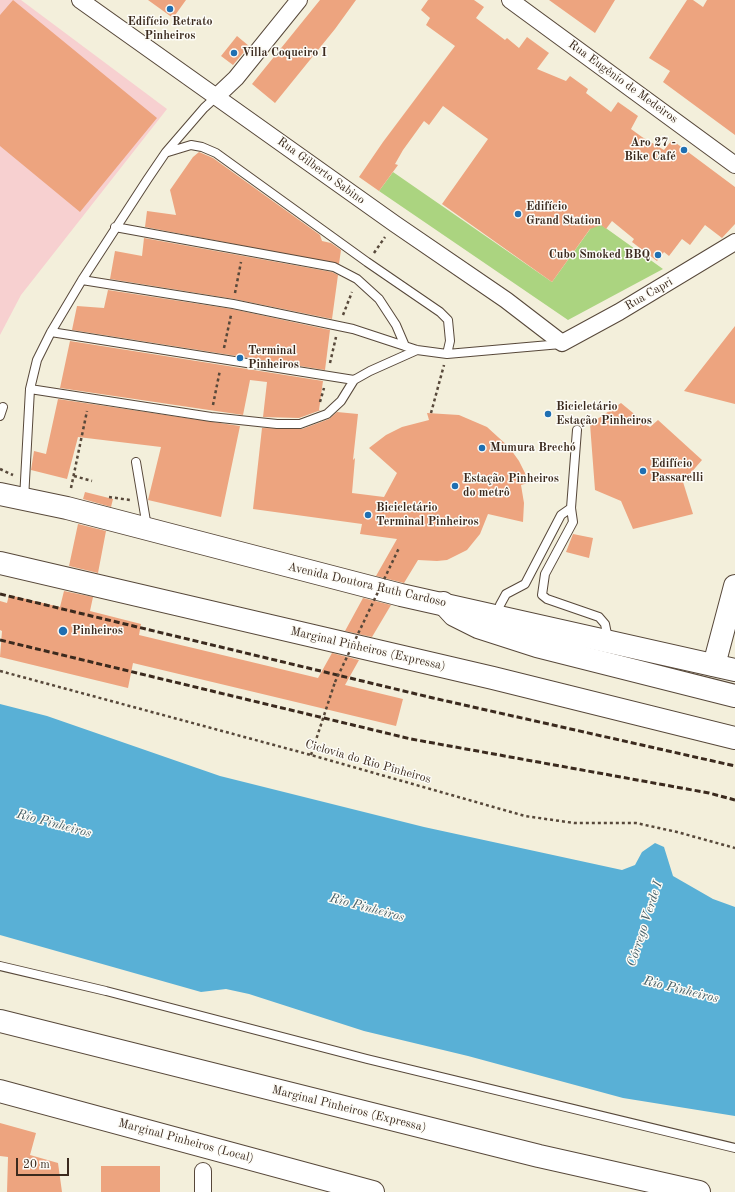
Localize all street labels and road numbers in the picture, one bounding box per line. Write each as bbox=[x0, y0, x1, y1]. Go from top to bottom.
street label: Rua Eugênio de Medeiros bbox=[565, 37, 681, 127]
street label: Rua Gilberto Sabino bbox=[274, 134, 368, 208]
street label: Rua Capri bbox=[623, 275, 675, 313]
street label: Avenida Doutora Ruth Cardoso bbox=[286, 560, 448, 610]
street label: Marginal Pinheiros (Expressa) bbox=[289, 624, 447, 674]
street label: Ciclovia do Rio Pinheiros bbox=[304, 737, 432, 787]
street label: Marginal Pinheiros (Expressa) bbox=[270, 1083, 428, 1135]
street label: Marginal Pinheiros (Local) bbox=[117, 1116, 255, 1166]

